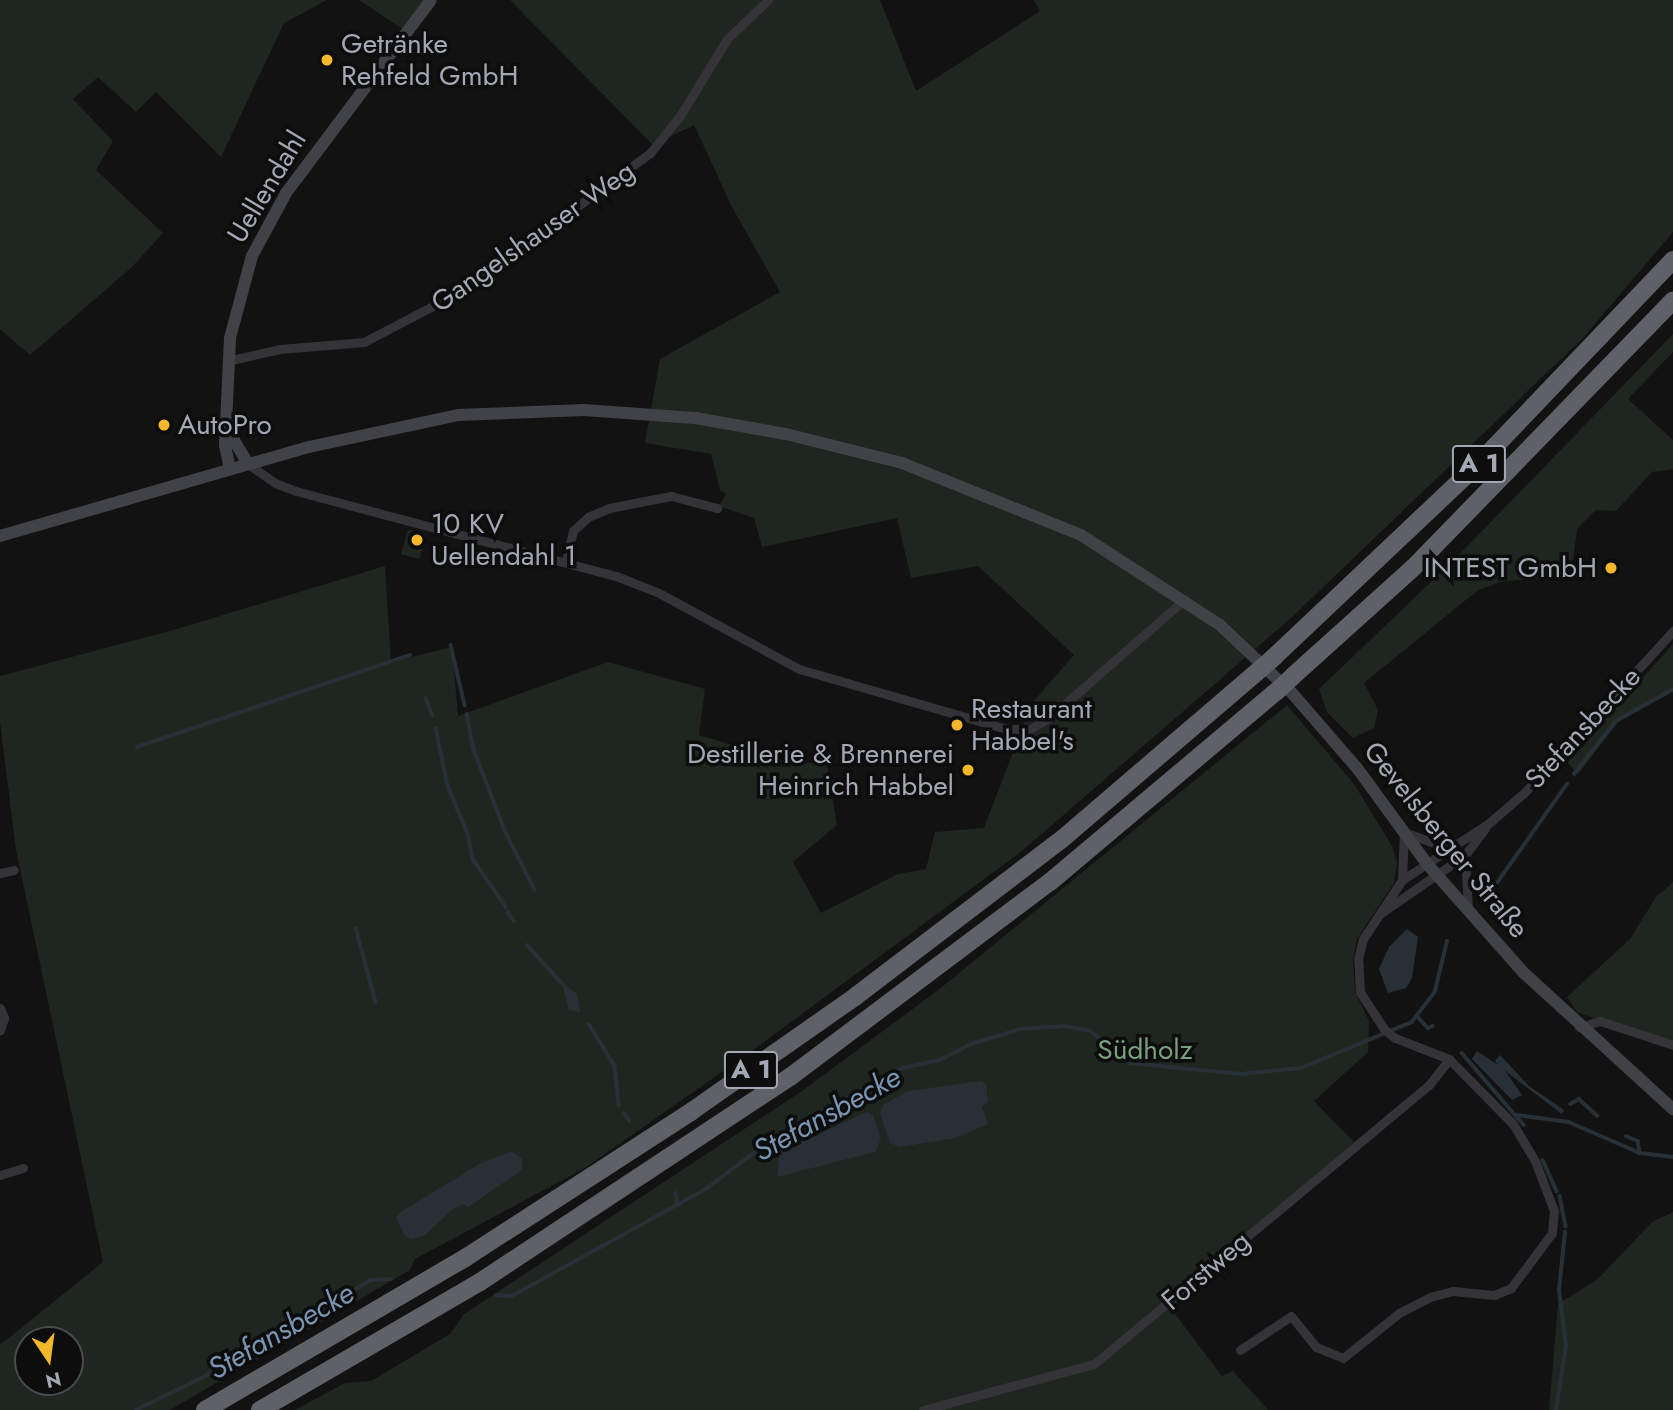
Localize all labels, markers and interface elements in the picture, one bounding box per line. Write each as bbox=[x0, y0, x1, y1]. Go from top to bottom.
place label: Getränke Rehfeld GmbH bbox=[341, 27, 519, 93]
marker: Getränke Rehfeld GmbH bbox=[319, 52, 335, 68]
street label: Uellendahl bbox=[221, 125, 313, 249]
street label: Gangelshauser Weg bbox=[425, 154, 641, 320]
place label: AutoPro bbox=[178, 408, 272, 442]
marker: AutoPro bbox=[156, 417, 172, 433]
road number: A 1 bbox=[1451, 442, 1507, 486]
place label: 10 KV Uellendahl 1 bbox=[431, 507, 577, 573]
marker: 10 KV Uellendahl 1 bbox=[409, 532, 425, 548]
place label: INTEST GmbH bbox=[1424, 551, 1597, 585]
marker: INTEST GmbH bbox=[1603, 560, 1619, 576]
street label: Stefansbecke bbox=[1518, 660, 1648, 796]
place label: Restaurant Habbel's bbox=[971, 692, 1092, 758]
marker: Restaurant Habbel's bbox=[949, 717, 965, 733]
street label: Gevelsberger Straße bbox=[1356, 735, 1536, 945]
place label: Destillerie & Brennerei Heinrich Habbel bbox=[687, 737, 954, 803]
marker: Destillerie & Brennerei Heinrich Habbel bbox=[960, 762, 976, 778]
park label: Südholz bbox=[1097, 1033, 1193, 1067]
road number: A 1 bbox=[723, 1048, 779, 1092]
water label: Stefansbecke bbox=[747, 1059, 907, 1169]
street label: Forstweg bbox=[1155, 1224, 1257, 1318]
water label: Stefansbecke bbox=[202, 1275, 360, 1387]
north arrow bbox=[14, 1326, 84, 1396]
text: N bbox=[43, 1365, 64, 1395]

